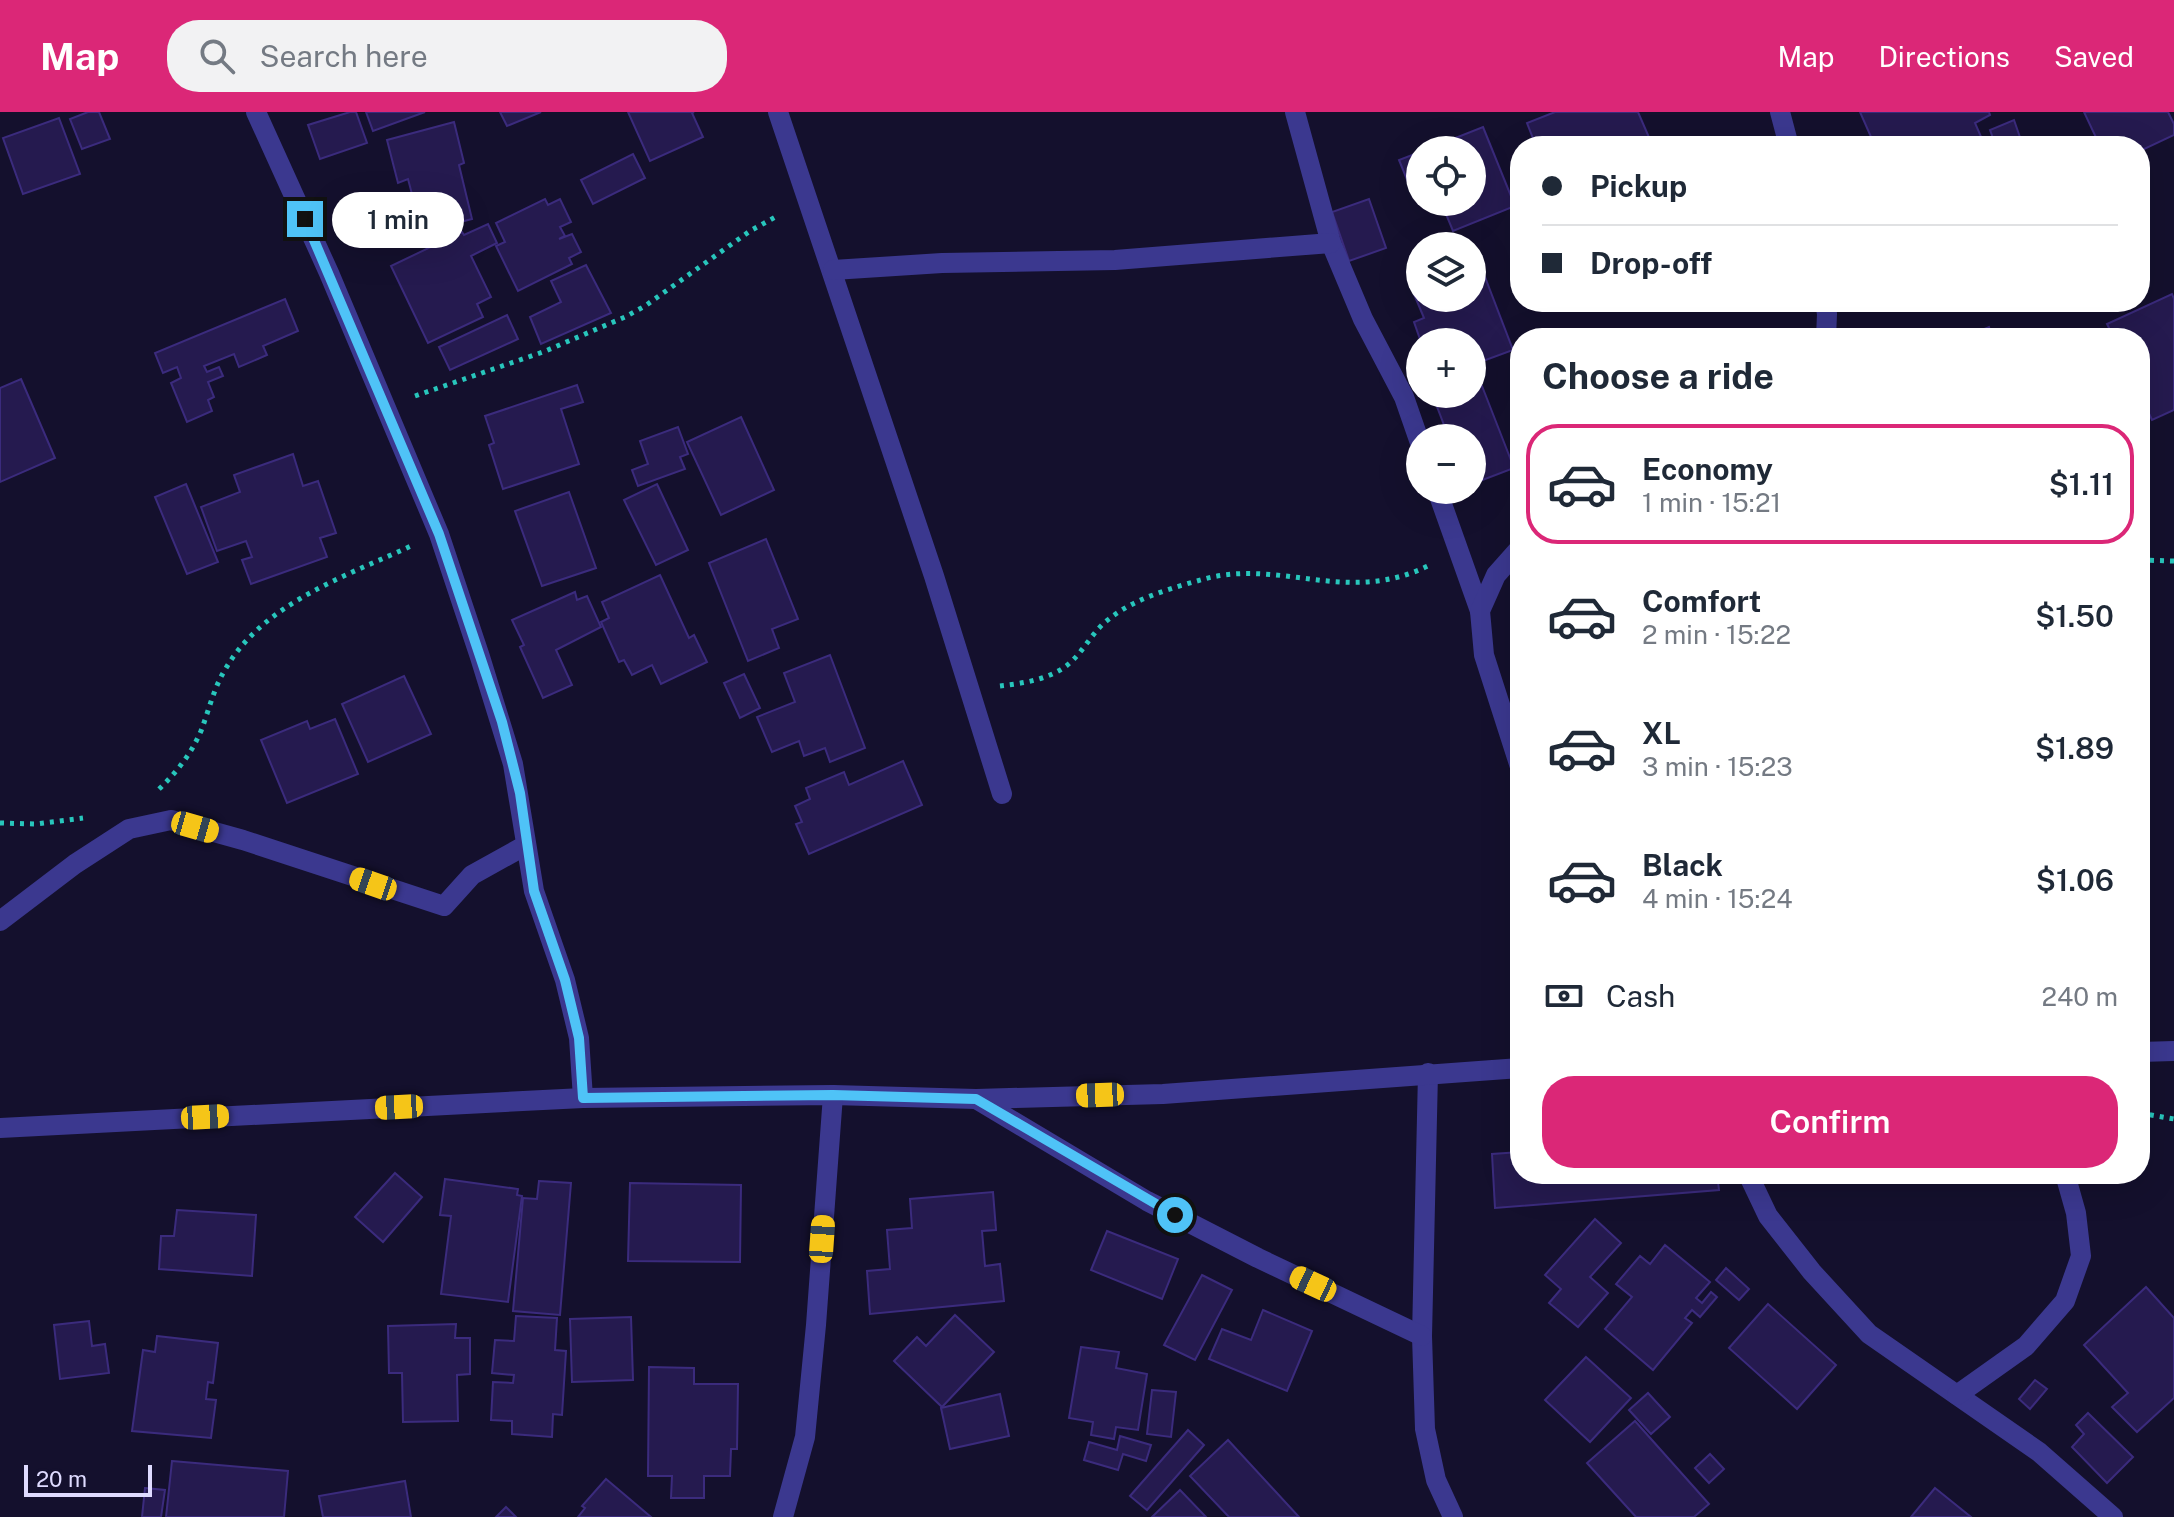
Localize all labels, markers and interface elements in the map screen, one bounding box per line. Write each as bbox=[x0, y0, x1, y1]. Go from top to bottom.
search box bbox=[167, 20, 727, 92]
text: Map bbox=[40, 34, 119, 79]
icon: search bbox=[195, 34, 239, 78]
text: Search here bbox=[259, 38, 428, 74]
text: Map bbox=[1778, 40, 1834, 73]
text: Directions bbox=[1878, 40, 2010, 73]
text: Saved bbox=[2054, 40, 2134, 73]
map controls bbox=[1406, 136, 1486, 504]
button: locate bbox=[1406, 136, 1486, 216]
text: Pickup bbox=[1590, 168, 1687, 204]
callout: 1 min bbox=[333, 191, 465, 247]
route end bbox=[287, 201, 323, 237]
text: 1 min bbox=[367, 204, 429, 235]
button: layers bbox=[1406, 232, 1486, 312]
text: Drop-off bbox=[1590, 245, 1712, 281]
button: + bbox=[1406, 328, 1486, 408]
text: Choose a ride bbox=[1542, 355, 1774, 397]
button: − bbox=[1406, 424, 1486, 504]
icon: car bbox=[1546, 448, 1618, 520]
text: Economy bbox=[1642, 451, 1773, 487]
text: $1.11 bbox=[2049, 466, 2114, 502]
text: 1 min · 15:21 bbox=[1642, 487, 1781, 518]
icon: car bbox=[1546, 580, 1618, 652]
text: Comfort bbox=[1642, 583, 1761, 619]
text: $1.50 bbox=[2035, 598, 2114, 634]
text: 2 min · 15:22 bbox=[1642, 619, 1791, 650]
icon: car bbox=[1546, 712, 1618, 784]
text: XL bbox=[1642, 715, 1681, 751]
text: $1.89 bbox=[2035, 730, 2114, 766]
text: 3 min · 15:23 bbox=[1642, 751, 1793, 782]
car bbox=[169, 809, 221, 845]
icon: car bbox=[1546, 844, 1618, 916]
text: Black bbox=[1642, 847, 1723, 883]
text: $1.06 bbox=[2036, 862, 2114, 898]
car bbox=[346, 865, 400, 903]
text: 4 min · 15:24 bbox=[1642, 883, 1793, 914]
icon: cash bbox=[1542, 974, 1586, 1018]
text: Cash bbox=[1606, 978, 1675, 1014]
text: 240 m bbox=[2041, 981, 2118, 1012]
button: Confirm bbox=[1542, 1076, 2118, 1168]
car bbox=[1076, 1082, 1124, 1108]
car bbox=[374, 1094, 424, 1120]
car bbox=[180, 1104, 230, 1130]
route start bbox=[1157, 1197, 1193, 1233]
car bbox=[808, 1214, 836, 1264]
car bbox=[1286, 1263, 1340, 1305]
scale bar bbox=[24, 1461, 152, 1497]
text: 20 m bbox=[36, 1466, 87, 1492]

